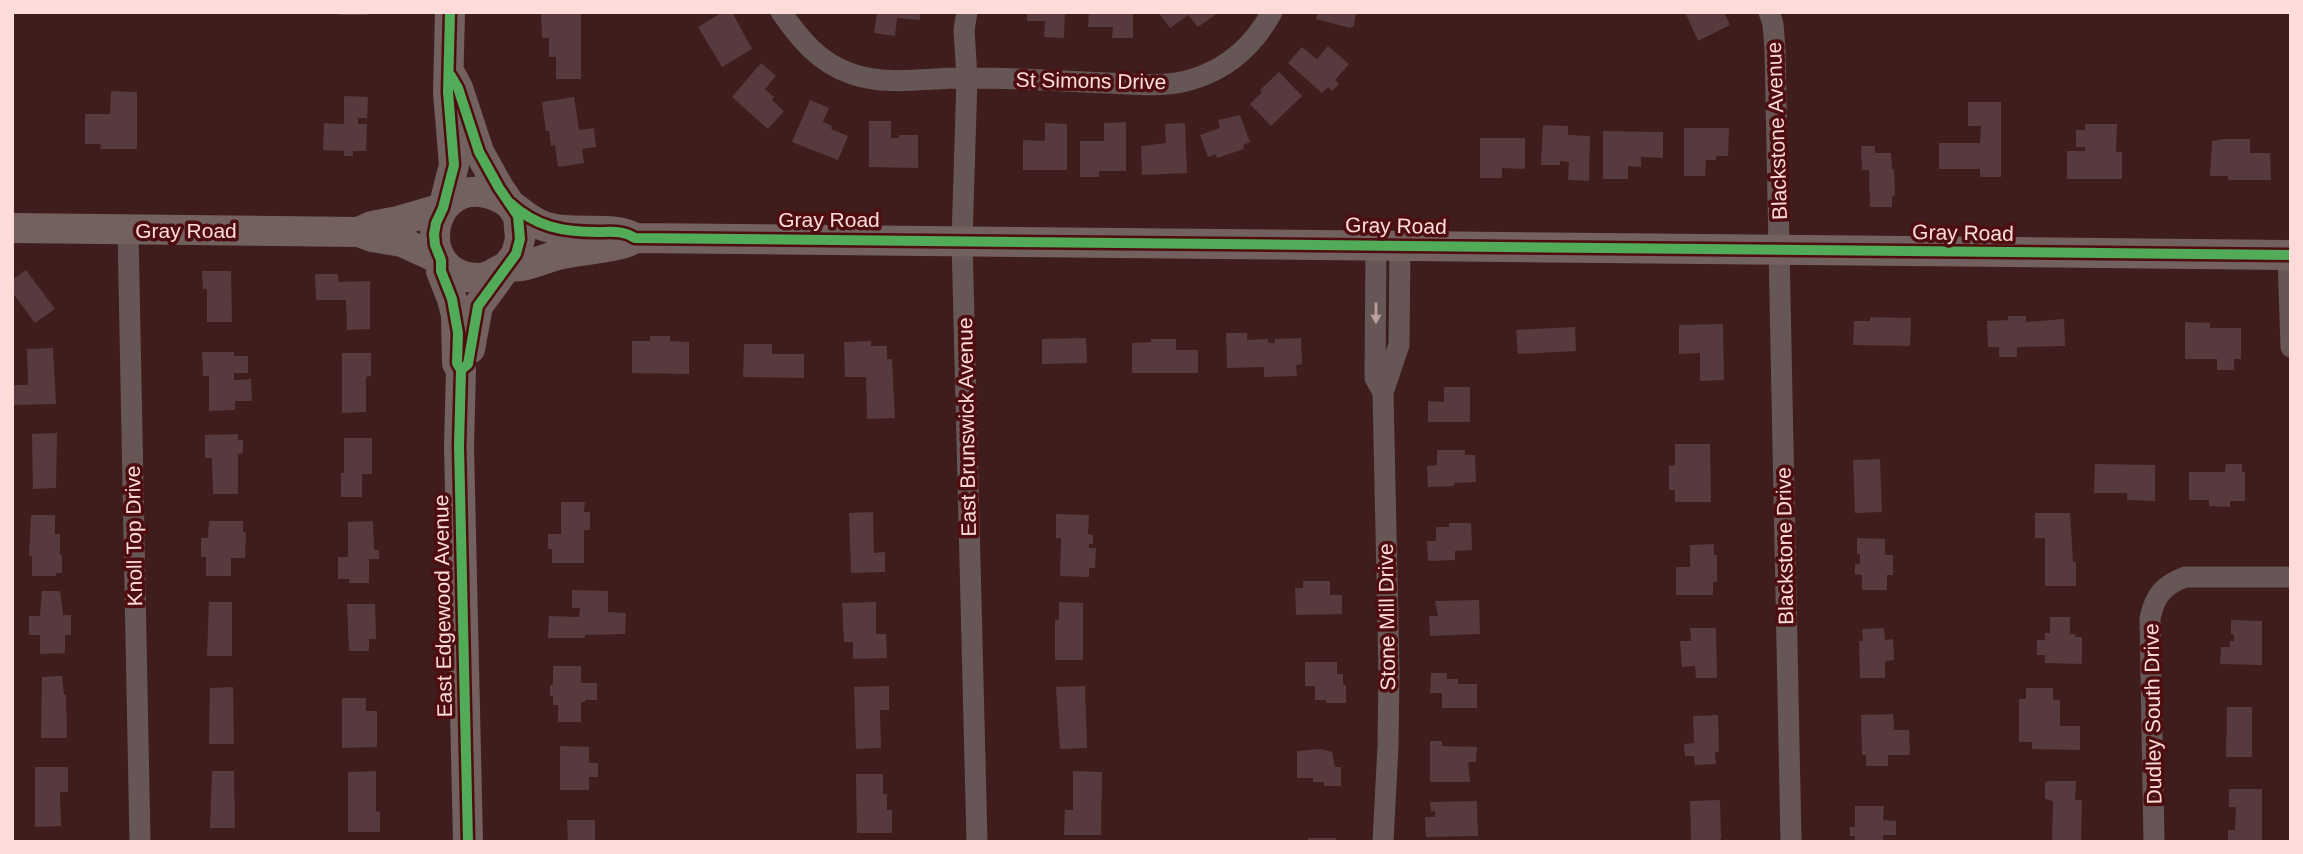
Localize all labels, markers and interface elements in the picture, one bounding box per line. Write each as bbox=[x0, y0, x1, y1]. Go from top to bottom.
street label: Blackstone Avenue bbox=[1762, 42, 1791, 220]
street label: St Simons Drive bbox=[1016, 68, 1166, 93]
street label: Gray Road bbox=[778, 208, 880, 231]
street label: Gray Road bbox=[1345, 213, 1447, 238]
street label: Gray Road bbox=[135, 219, 237, 242]
street label: Gray Road bbox=[1912, 220, 2014, 245]
one-way arrow bbox=[1370, 303, 1382, 325]
street label: East Brunswick Avenue bbox=[953, 317, 980, 537]
street label: Knoll Top Drive bbox=[121, 465, 146, 607]
street label: Blackstone Drive bbox=[1772, 467, 1797, 625]
street label: East Edgewood Avenue bbox=[429, 495, 456, 718]
street label: Stone Mill Drive bbox=[1374, 543, 1399, 691]
street label: Dudley South Drive bbox=[2139, 623, 2166, 805]

